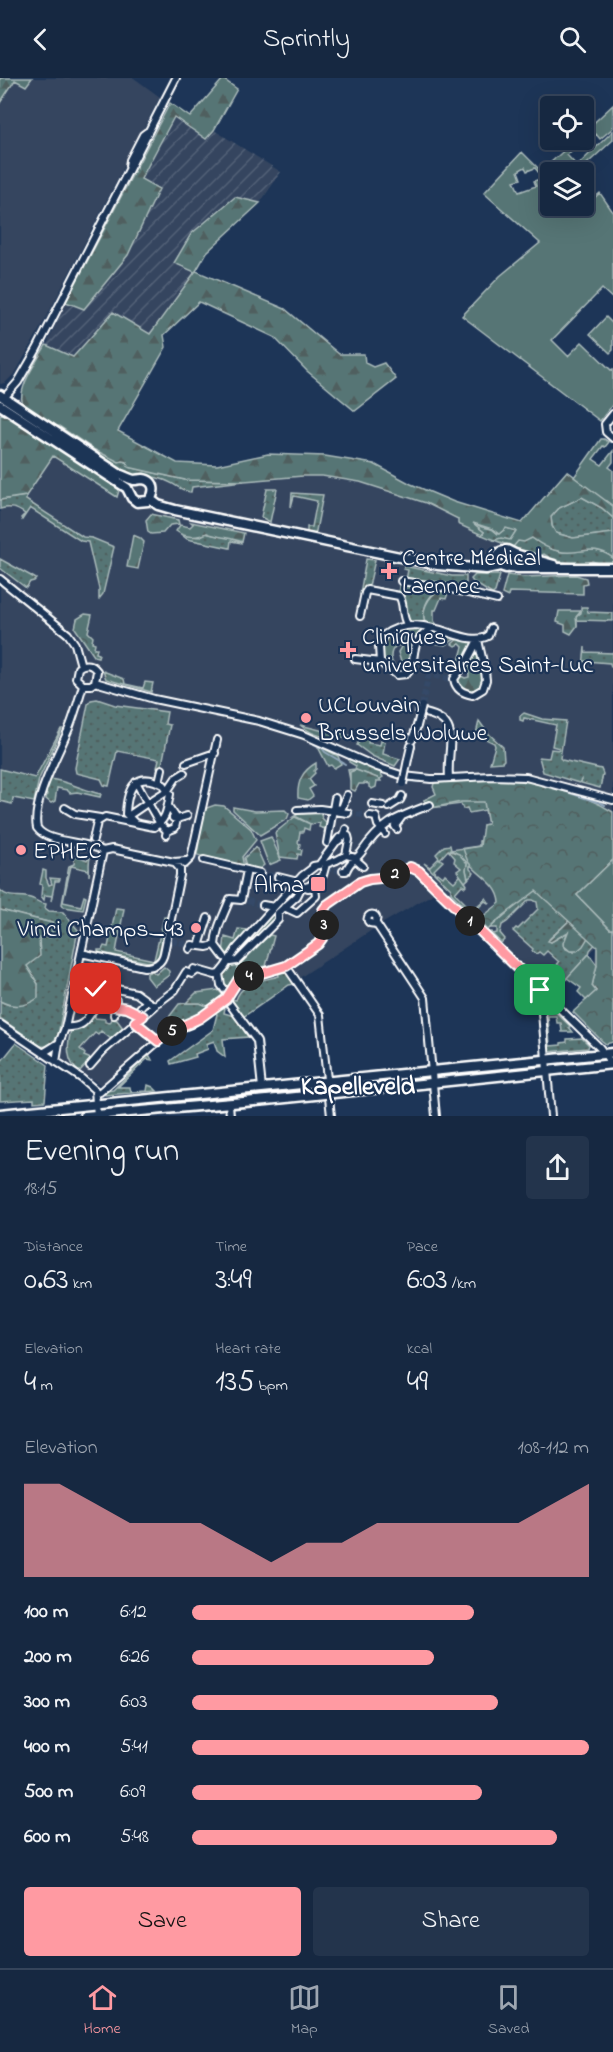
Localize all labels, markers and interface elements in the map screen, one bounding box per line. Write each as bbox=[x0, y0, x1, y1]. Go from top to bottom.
text: Sprintly bbox=[263, 20, 350, 59]
icon: back bbox=[24, 23, 57, 56]
icon: search bbox=[556, 23, 589, 56]
map controls bbox=[540, 96, 594, 216]
button: locate bbox=[540, 96, 594, 150]
button: layers bbox=[540, 162, 594, 216]
place label: Centre Médical Laennec bbox=[402, 542, 541, 605]
marker: Centre Médical Laennec bbox=[380, 562, 398, 580]
place label: Cliniques universitaires Saint-Luc bbox=[362, 621, 593, 684]
marker: Cliniques universitaires Saint-Luc bbox=[339, 641, 357, 659]
place label: UCLouvain Brussels Woluwe bbox=[317, 689, 487, 752]
marker: UCLouvain Brussels Woluwe bbox=[299, 711, 313, 725]
place label: EPHEC bbox=[33, 835, 102, 870]
marker: EPHEC bbox=[14, 843, 28, 857]
pin: 2 bbox=[380, 859, 410, 889]
text: 2 bbox=[391, 862, 399, 886]
place label: Alma bbox=[254, 869, 304, 904]
marker: Alma bbox=[309, 875, 327, 893]
pin: 1 bbox=[455, 906, 485, 936]
text: 1 bbox=[467, 909, 473, 933]
pin: 3 bbox=[309, 910, 339, 940]
place label: Vinci Champs_43 bbox=[16, 913, 184, 948]
text: 3 bbox=[321, 913, 327, 937]
marker: Vinci Champs_43 bbox=[189, 921, 203, 935]
pin: 4 bbox=[234, 961, 264, 991]
pin bbox=[70, 963, 121, 1014]
text: 4 bbox=[246, 964, 252, 988]
pin bbox=[514, 964, 565, 1015]
icon: check bbox=[79, 972, 112, 1005]
icon: arrive bbox=[523, 973, 556, 1006]
pin: 5 bbox=[157, 1016, 187, 1046]
text: 5 bbox=[167, 1019, 177, 1043]
district label: Kapelleveld bbox=[301, 1069, 416, 1107]
text: Evening run bbox=[24, 1128, 179, 1176]
button: share bbox=[526, 1136, 589, 1199]
text: 18:15 bbox=[24, 1175, 57, 1204]
text: Distance bbox=[24, 1235, 83, 1259]
text: Time bbox=[215, 1235, 247, 1259]
text: Pace bbox=[407, 1235, 438, 1259]
text: 0.63 bbox=[24, 1259, 69, 1303]
text: 3:49 bbox=[215, 1259, 252, 1303]
text: 6:03 bbox=[407, 1259, 448, 1303]
text: km bbox=[69, 1272, 92, 1296]
text: /km bbox=[448, 1272, 476, 1296]
text: Elevation bbox=[24, 1337, 83, 1361]
text: Heart rate bbox=[215, 1337, 281, 1361]
text: kcal bbox=[407, 1337, 432, 1361]
text: 4 bbox=[24, 1361, 36, 1405]
text: 135 bbox=[215, 1361, 254, 1405]
text: 49 bbox=[407, 1361, 428, 1405]
text: m bbox=[36, 1374, 53, 1398]
text: bpm bbox=[254, 1374, 288, 1398]
text: Elevation bbox=[24, 1434, 98, 1463]
text: 108–112 m bbox=[518, 1434, 589, 1463]
text: 100 m bbox=[24, 1598, 68, 1627]
text: 6:12 bbox=[120, 1598, 147, 1627]
text: 200 m bbox=[24, 1643, 72, 1672]
text: 6:26 bbox=[120, 1643, 149, 1672]
text: 300 m bbox=[24, 1688, 70, 1717]
text: 6:03 bbox=[120, 1688, 147, 1717]
text: 400 m bbox=[24, 1733, 70, 1762]
text: 5:41 bbox=[120, 1733, 148, 1762]
text: 500 m bbox=[24, 1778, 73, 1807]
text: 6:09 bbox=[120, 1778, 145, 1807]
text: 600 m bbox=[24, 1823, 71, 1852]
text: 5:48 bbox=[120, 1823, 149, 1852]
button: Save bbox=[24, 1887, 301, 1956]
button: Share bbox=[313, 1887, 589, 1956]
tab: Home bbox=[84, 1981, 121, 2041]
tab: Map bbox=[288, 1981, 321, 2041]
tab: Saved bbox=[488, 1981, 529, 2041]

